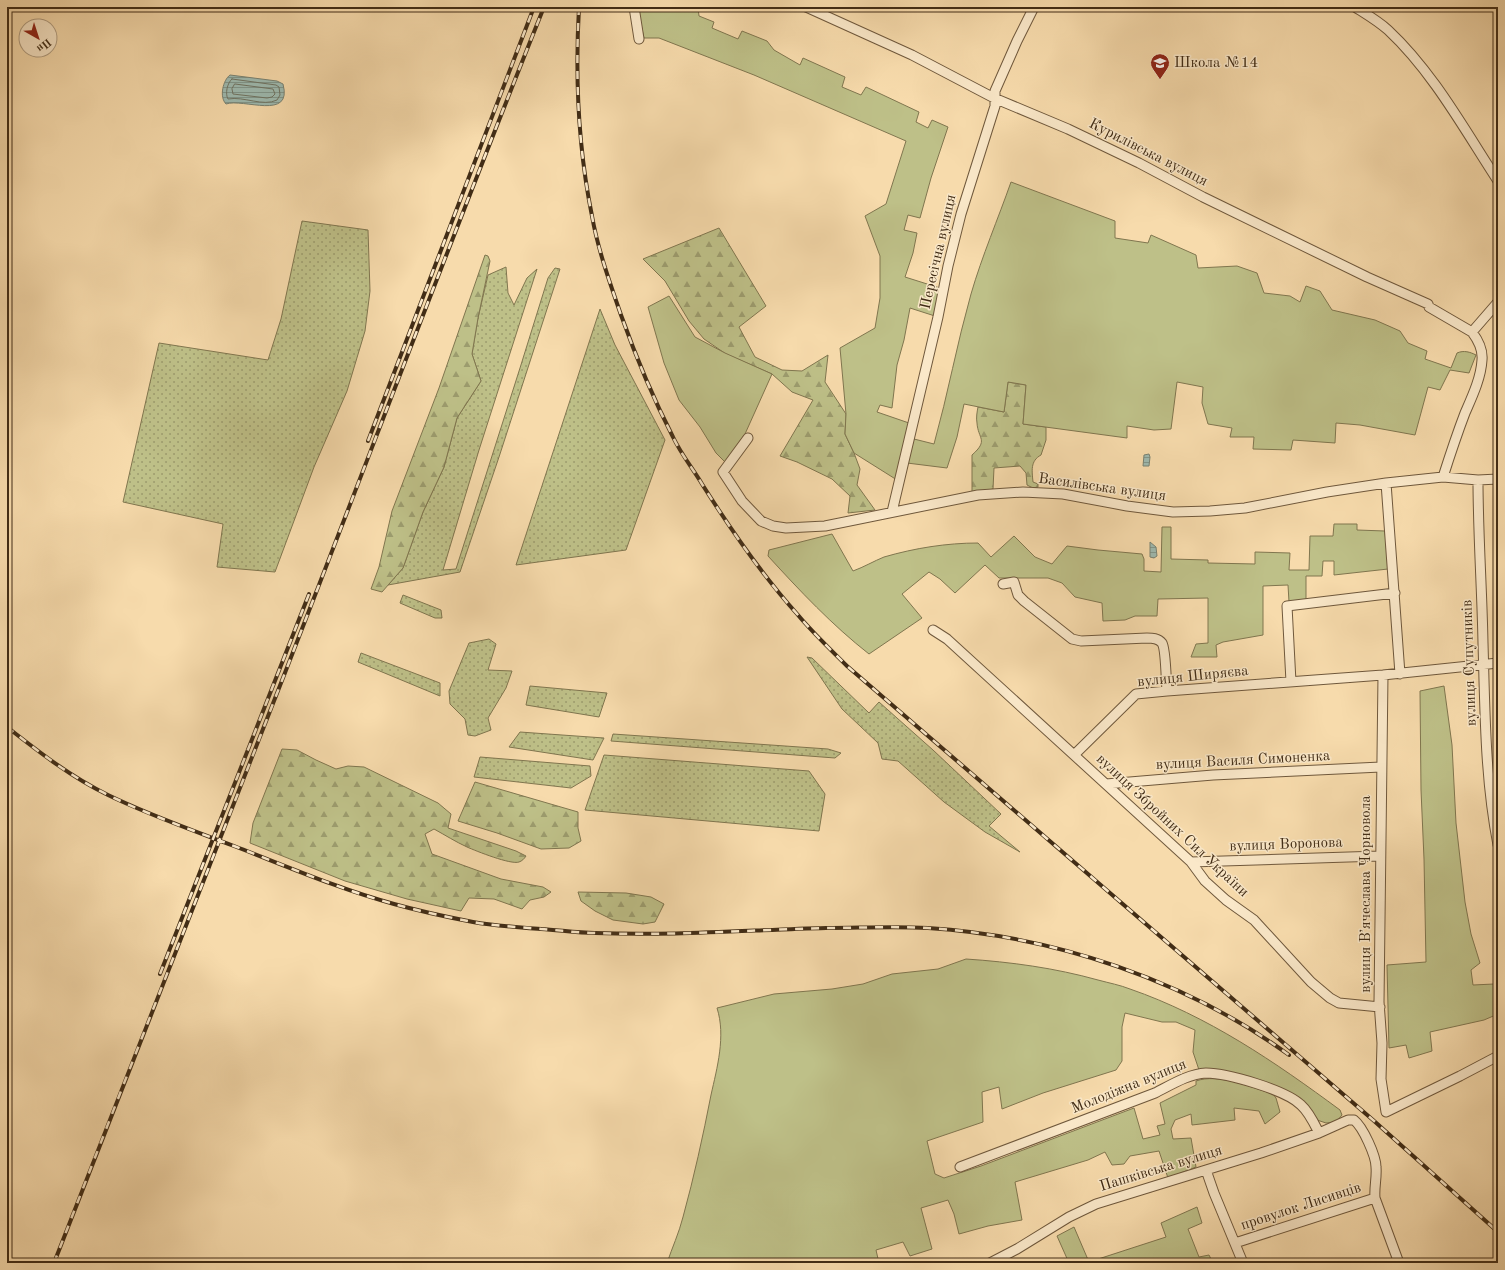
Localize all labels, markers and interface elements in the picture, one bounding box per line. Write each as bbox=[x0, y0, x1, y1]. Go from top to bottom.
north arrow bbox=[18, 18, 58, 58]
text: Пн bbox=[34, 36, 53, 54]
school or university icon: Школа №14 bbox=[1149, 52, 1171, 80]
place label: Школа №14 bbox=[1174, 56, 1258, 71]
street label: Курилівська вулиця bbox=[1086, 116, 1210, 190]
street label: Пересічна вулиця bbox=[919, 193, 960, 311]
street label: Василівська вулиця bbox=[1037, 472, 1167, 504]
street label: вулиця Супутників bbox=[1460, 600, 1480, 726]
street label: вулиця Ширяєва bbox=[1137, 664, 1250, 690]
street label: вулиця Василя Симоненка bbox=[1155, 749, 1331, 773]
street label: вулиця Збройних Сил України bbox=[1093, 752, 1251, 900]
street label: вулиця Вʼячеслава Чорновола bbox=[1359, 795, 1374, 993]
street label: вулиця Воронова bbox=[1229, 836, 1344, 854]
street label: Молодіжна вулиця bbox=[1069, 1057, 1189, 1117]
street label: Пашківська вулиця bbox=[1098, 1143, 1224, 1195]
street label: провулок Лисивців bbox=[1239, 1180, 1363, 1234]

